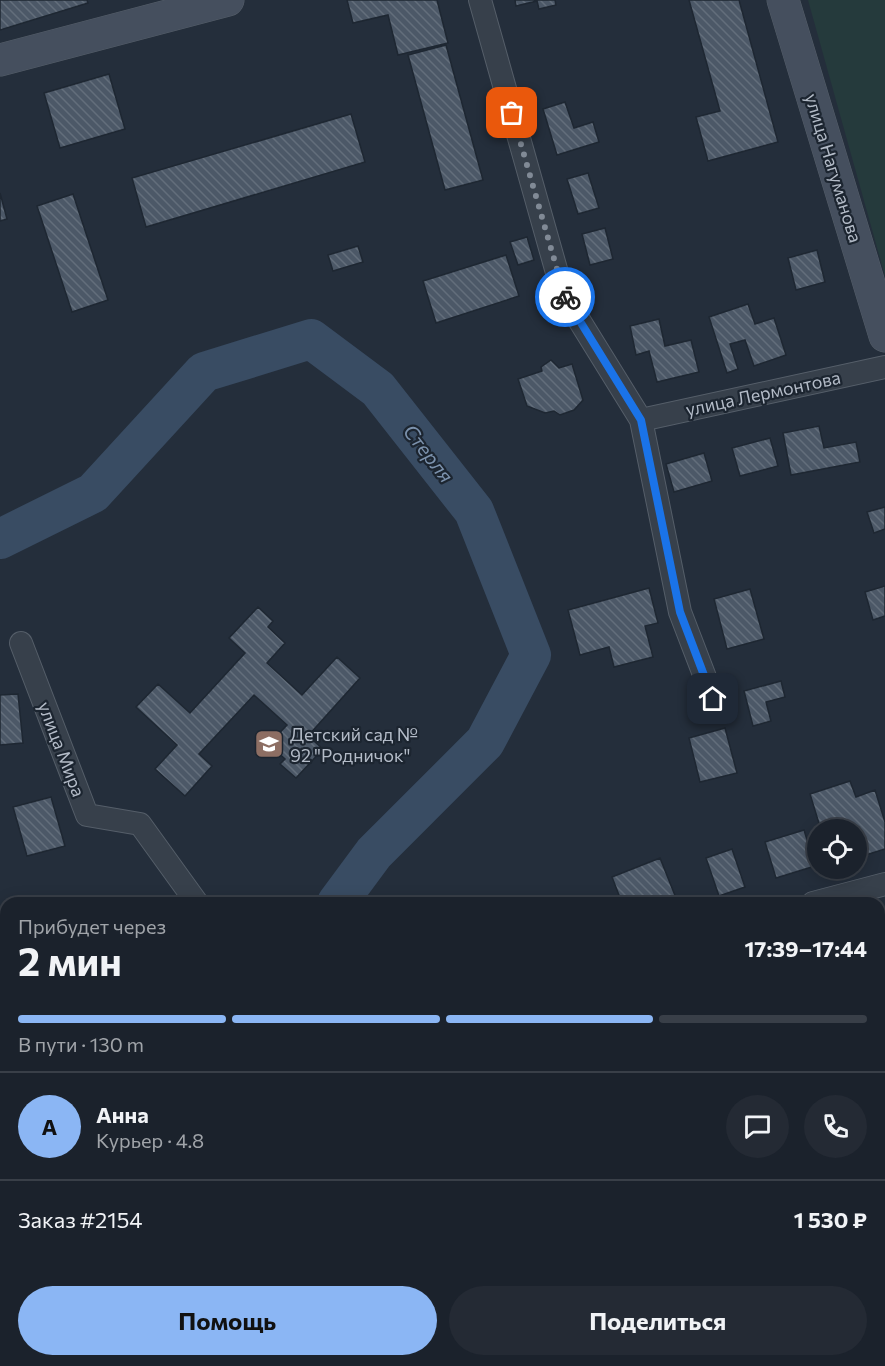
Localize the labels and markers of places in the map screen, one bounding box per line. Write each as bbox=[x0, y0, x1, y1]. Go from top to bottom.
pin bbox=[486, 87, 537, 138]
pin bbox=[687, 673, 738, 724]
place label: Детский сад № 92 "Родничок" bbox=[290, 723, 418, 766]
school or university icon: Детский сад № 92 "Родничок" bbox=[253, 728, 285, 760]

